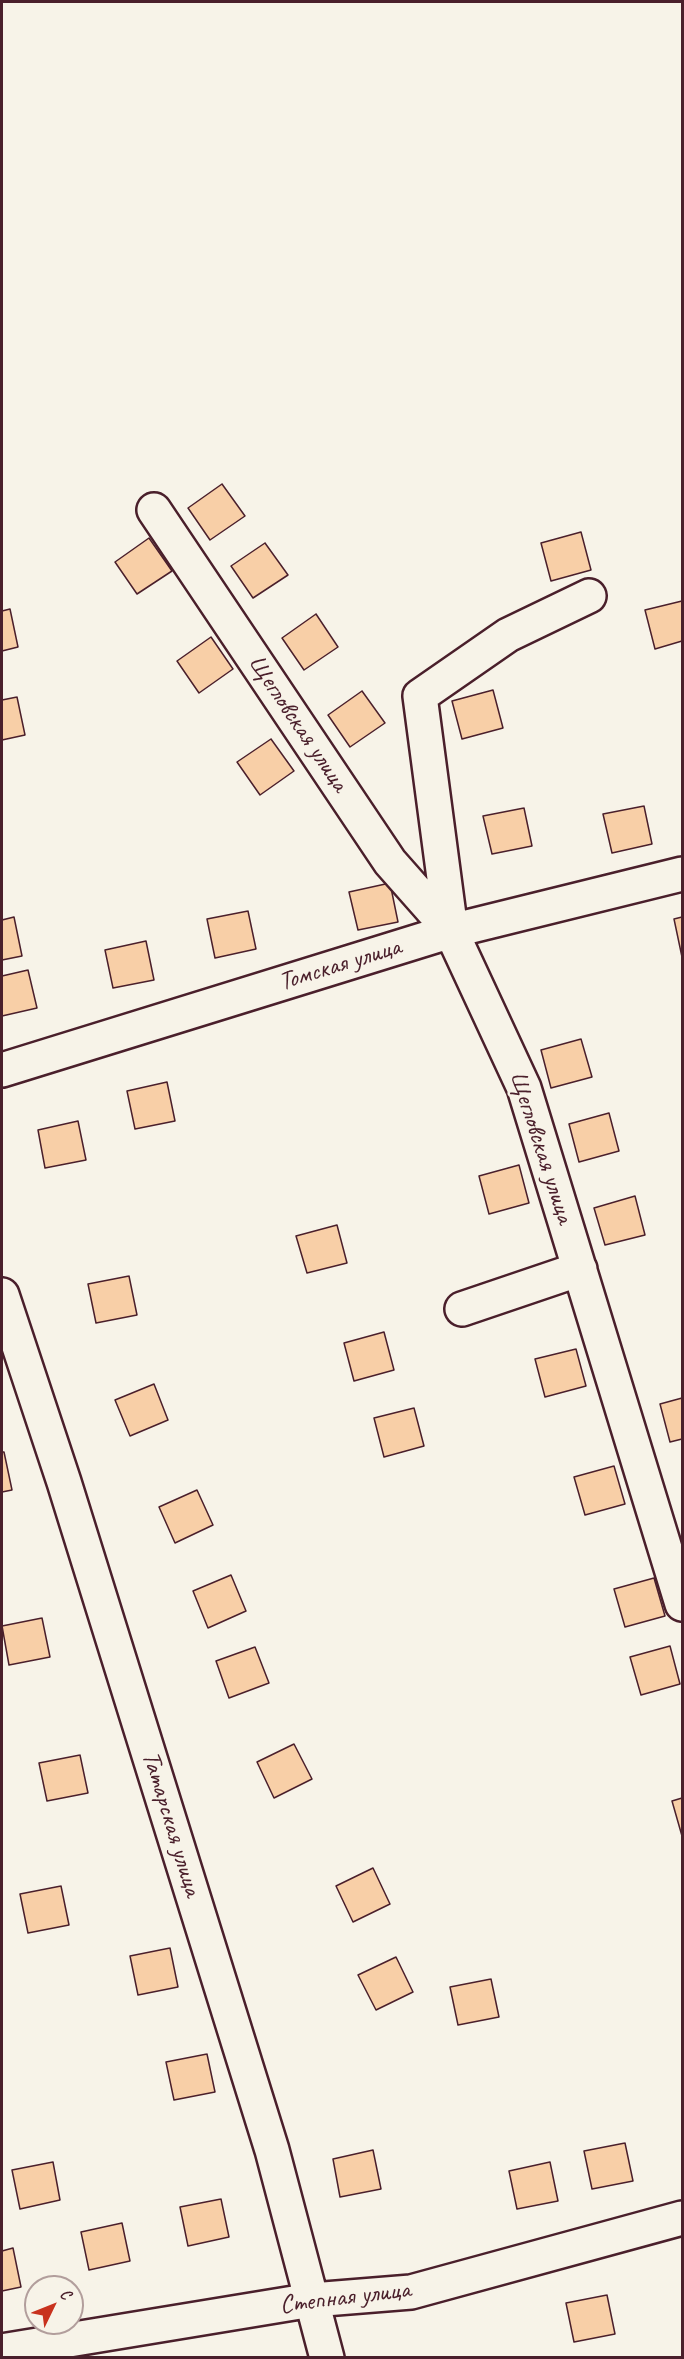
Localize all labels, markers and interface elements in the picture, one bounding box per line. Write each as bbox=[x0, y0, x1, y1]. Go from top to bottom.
street label: Щегловская улица bbox=[241, 650, 355, 798]
street label: Томская улица bbox=[275, 932, 405, 998]
street label: Щегловская улица bbox=[502, 1068, 580, 1228]
street label: Татарская улица bbox=[134, 1748, 208, 1900]
north arrow bbox=[24, 2275, 84, 2335]
street label: Степная улица bbox=[278, 2275, 412, 2321]
text: С bbox=[56, 2284, 76, 2304]

